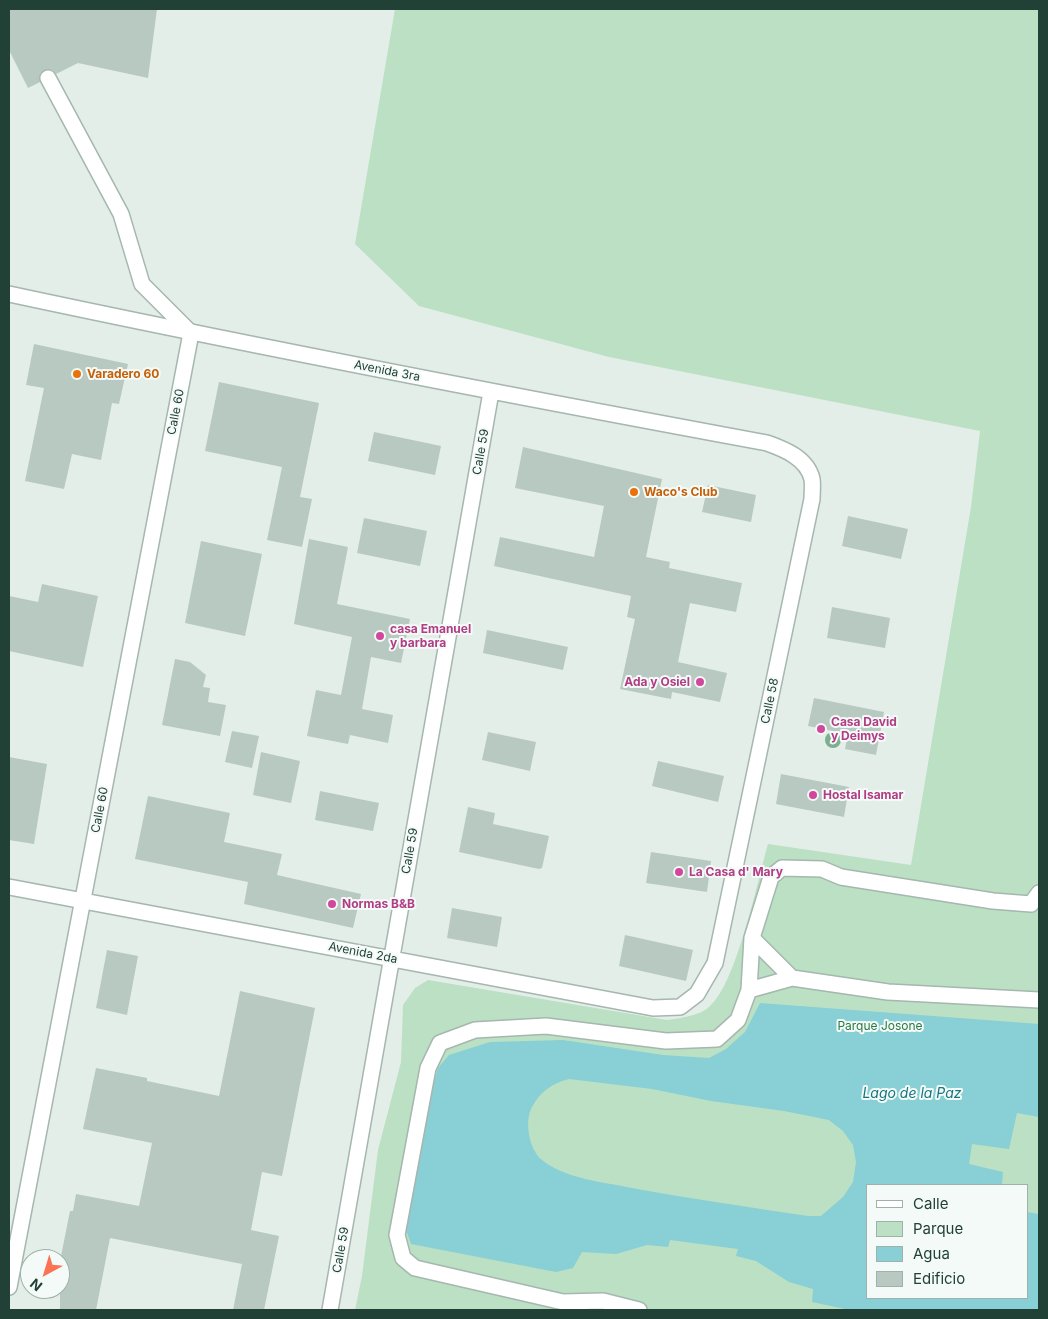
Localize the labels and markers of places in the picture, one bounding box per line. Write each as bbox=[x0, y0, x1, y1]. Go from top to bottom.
place label: Varadero 60 bbox=[87, 367, 159, 381]
marker: Varadero 60 bbox=[71, 368, 83, 380]
place label: Waco's Club bbox=[644, 485, 718, 499]
marker: Waco's Club bbox=[628, 486, 640, 498]
place label: casa Emanuel y barbara bbox=[390, 622, 471, 650]
marker: casa Emanuel y barbara bbox=[374, 630, 386, 642]
place label: Ada y Osiel bbox=[624, 675, 690, 689]
marker: Ada y Osiel bbox=[694, 676, 706, 688]
place label: Casa David y Deimys bbox=[831, 715, 897, 743]
marker: Casa David y Deimys bbox=[815, 723, 827, 735]
place label: Hostal Isamar bbox=[823, 788, 903, 802]
marker: Hostal Isamar bbox=[807, 789, 819, 801]
place label: La Casa d' Mary bbox=[689, 865, 783, 879]
marker: La Casa d' Mary bbox=[673, 866, 685, 878]
place label: Normas B&B bbox=[342, 897, 415, 911]
marker: Normas B&B bbox=[326, 898, 338, 910]

